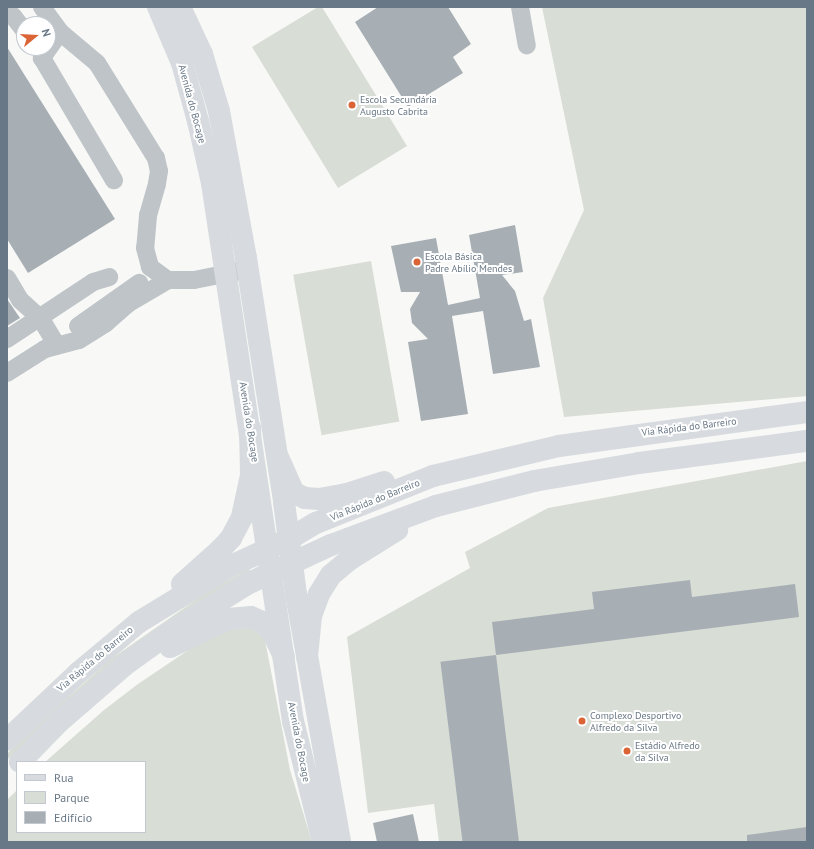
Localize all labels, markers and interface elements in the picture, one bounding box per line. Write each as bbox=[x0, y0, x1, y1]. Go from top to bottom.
north arrow bbox=[16, 16, 56, 56]
text: N bbox=[39, 27, 54, 38]
street label: Avenida do Bocage bbox=[176, 63, 208, 145]
place label: Escola Secundária Augusto Cabrita bbox=[360, 93, 437, 116]
marker: Escola Secundária Augusto Cabrita bbox=[347, 100, 357, 110]
place label: Escola Básica Padre Abílio Mendes bbox=[425, 250, 512, 274]
marker: Escola Básica Padre Abílio Mendes bbox=[412, 257, 422, 267]
street label: Avenida do Bocage bbox=[237, 381, 261, 463]
street label: Via Rápida do Barreiro bbox=[641, 415, 737, 439]
street label: Via Rápida do Barreiro bbox=[329, 477, 421, 523]
street label: Via Rápida do Barreiro bbox=[55, 624, 135, 694]
street label: Avenida do Bocage bbox=[285, 701, 313, 783]
place label: Complexo Desportivo Alfredo da Silva bbox=[590, 709, 681, 732]
marker: Complexo Desportivo Alfredo da Silva bbox=[577, 716, 587, 726]
place label: Estádio Alfredo da Silva bbox=[635, 739, 700, 762]
marker: Estádio Alfredo da Silva bbox=[622, 746, 632, 756]
legend bbox=[16, 761, 146, 833]
text: Rua bbox=[54, 770, 73, 785]
text: Parque bbox=[54, 790, 89, 805]
text: Edifício bbox=[54, 810, 92, 825]

